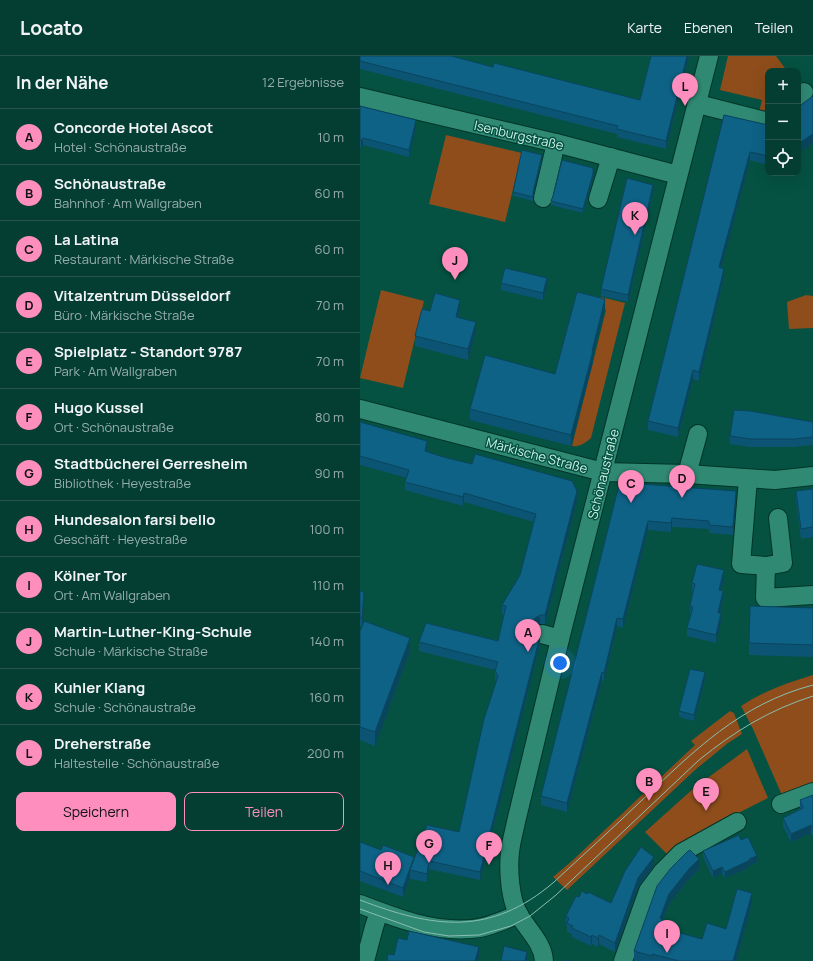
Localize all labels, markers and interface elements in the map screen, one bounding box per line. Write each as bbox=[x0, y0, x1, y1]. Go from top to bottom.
text: Locato bbox=[20, 15, 83, 41]
text: Karte bbox=[627, 18, 662, 37]
text: Ebenen bbox=[684, 18, 733, 37]
text: Teilen bbox=[755, 18, 793, 37]
map controls bbox=[765, 68, 801, 176]
button: + bbox=[765, 68, 801, 104]
text: In der Nähe bbox=[16, 71, 109, 94]
text: 12 Ergebnisse bbox=[262, 73, 344, 91]
pin: L bbox=[672, 73, 698, 106]
button: − bbox=[765, 104, 801, 140]
street label: Isenburgstraße bbox=[472, 116, 566, 154]
text: Concorde Hotel Ascot bbox=[54, 117, 213, 138]
text: A bbox=[25, 128, 33, 146]
text: 10 m bbox=[317, 128, 344, 146]
text: Hotel · Schönaustraße bbox=[54, 138, 187, 156]
button: locate bbox=[765, 140, 801, 176]
text: Schönaustraße bbox=[54, 173, 166, 194]
text: B bbox=[25, 184, 33, 202]
text: 60 m bbox=[314, 184, 344, 202]
text: Bahnhof · Am Wallgraben bbox=[54, 194, 202, 212]
pin: K bbox=[622, 202, 648, 235]
text: La Latina bbox=[54, 229, 119, 250]
text: C bbox=[24, 240, 34, 258]
text: 60 m bbox=[314, 240, 344, 258]
pin: J bbox=[442, 247, 468, 280]
text: Restaurant · Märkische Straße bbox=[54, 250, 234, 268]
text: Vitalzentrum Düsseldorf bbox=[54, 285, 230, 306]
text: D bbox=[24, 296, 34, 314]
text: 70 m bbox=[316, 296, 344, 314]
text: Büro · Märkische Straße bbox=[54, 306, 195, 324]
text: Spielplatz - Standort 9787 bbox=[54, 341, 242, 362]
text: E bbox=[25, 352, 33, 370]
text: 70 m bbox=[316, 352, 344, 370]
text: Park · Am Wallgraben bbox=[54, 362, 177, 380]
text: Hugo Kussel bbox=[54, 397, 144, 418]
text: F bbox=[26, 408, 32, 426]
text: 80 m bbox=[315, 408, 344, 426]
text: Ort · Schönaustraße bbox=[54, 418, 174, 436]
street label: Schönaustraße bbox=[583, 427, 623, 521]
street label: Märkische Straße bbox=[484, 433, 590, 477]
text: Stadtbücherei Gerresheim bbox=[54, 453, 248, 474]
text: G bbox=[24, 464, 34, 482]
text: 90 m bbox=[314, 464, 344, 482]
pin: D bbox=[669, 465, 695, 498]
pin: C bbox=[618, 470, 644, 503]
text: Bibliothek · Heyestraße bbox=[54, 474, 191, 492]
text: Hundesalon farsi bello bbox=[54, 509, 215, 530]
text: H bbox=[24, 520, 34, 538]
text: 100 m bbox=[309, 520, 344, 538]
text: Geschäft · Heyestraße bbox=[54, 530, 187, 548]
text: Kölner Tor bbox=[54, 565, 127, 586]
text: I bbox=[27, 576, 31, 594]
text: 110 m bbox=[312, 576, 344, 594]
text: Ort · Am Wallgraben bbox=[54, 586, 170, 604]
pin: A bbox=[515, 619, 541, 652]
text: Martin-Luther-King-Schule bbox=[54, 621, 252, 642]
text: J bbox=[26, 632, 32, 650]
text: 140 m bbox=[310, 632, 344, 650]
text: Schule · Märkische Straße bbox=[54, 642, 208, 660]
your location bbox=[550, 653, 570, 673]
text: Kuhler Klang bbox=[54, 677, 145, 698]
text: K bbox=[25, 688, 33, 706]
text: 160 m bbox=[309, 688, 344, 706]
text: Schule · Schönaustraße bbox=[54, 698, 196, 716]
text: Dreherstraße bbox=[54, 733, 151, 754]
text: L bbox=[26, 744, 32, 762]
text: 200 m bbox=[307, 744, 344, 762]
text: Haltestelle · Schönaustraße bbox=[54, 754, 219, 772]
pin: B bbox=[636, 768, 662, 801]
pin: E bbox=[693, 778, 719, 811]
button: Speichern bbox=[16, 792, 176, 831]
button: Teilen bbox=[184, 792, 344, 831]
pin: G bbox=[416, 830, 442, 863]
pin: F bbox=[476, 832, 502, 865]
pin: H bbox=[375, 852, 401, 885]
pin: I bbox=[654, 920, 680, 953]

